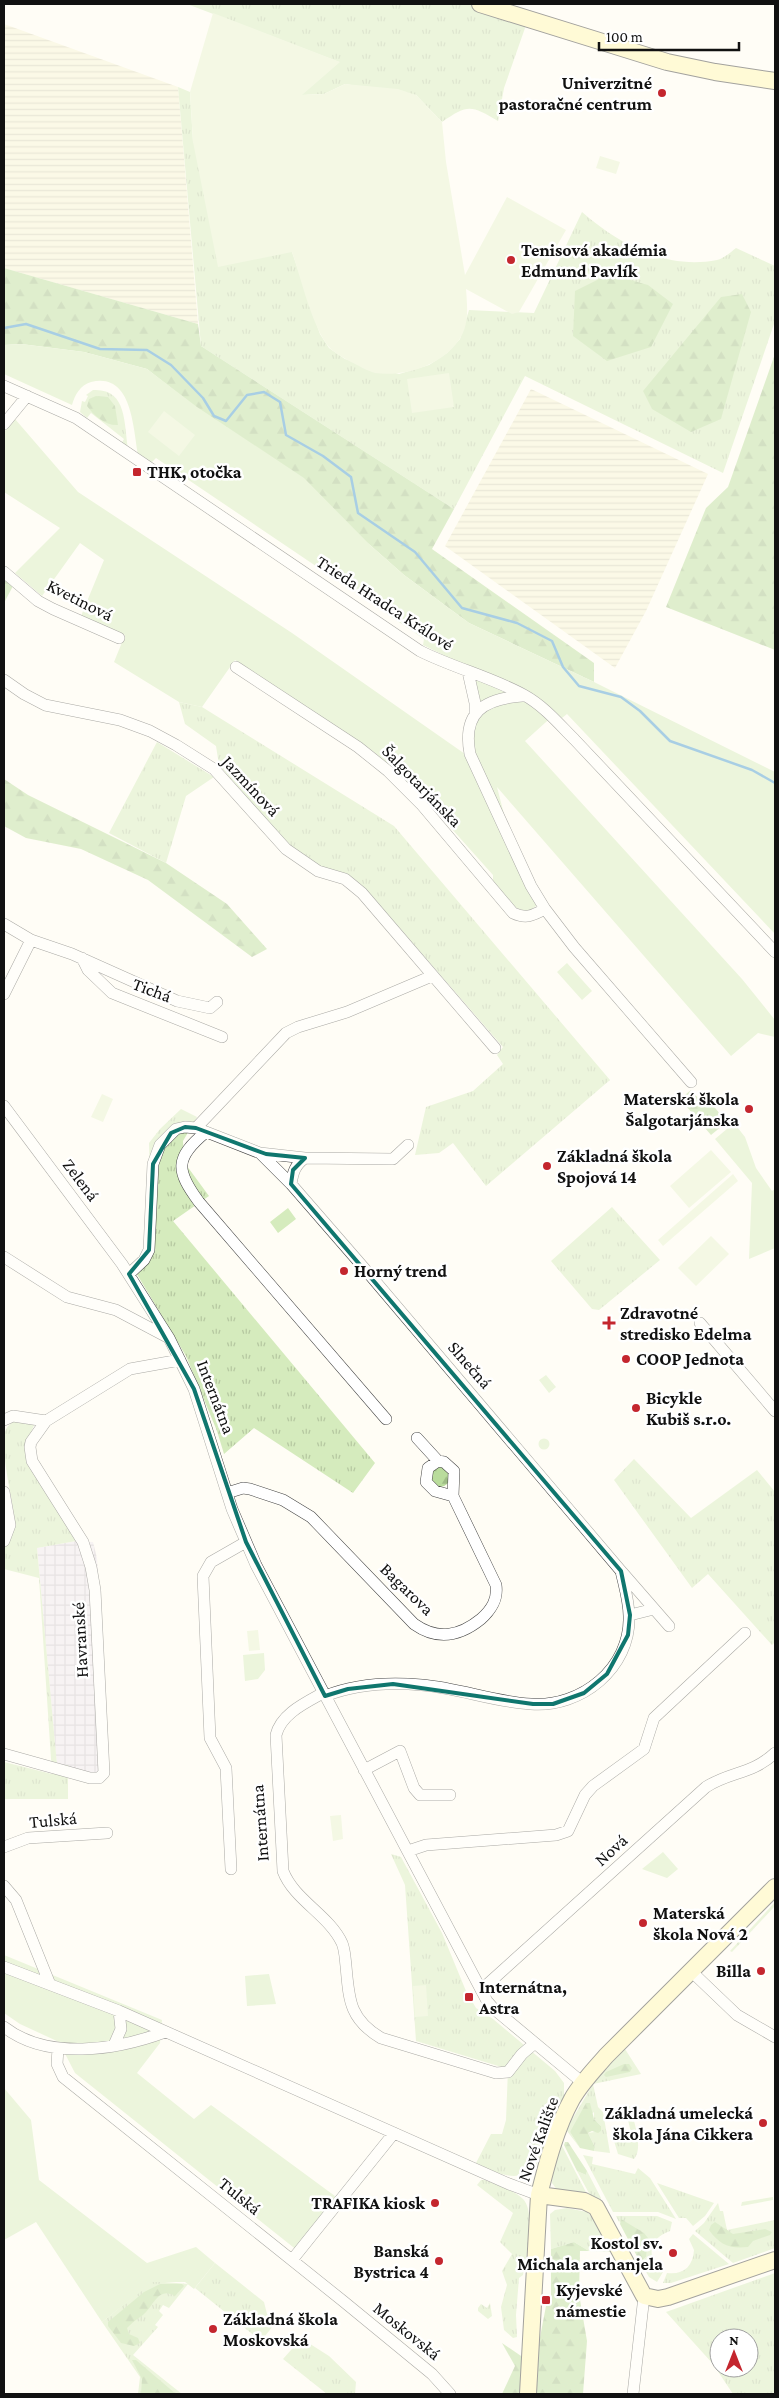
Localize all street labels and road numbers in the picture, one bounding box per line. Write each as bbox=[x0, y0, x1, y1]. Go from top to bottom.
street label: Trieda Hradca Králové bbox=[313, 551, 457, 655]
street label: Kvetinová bbox=[44, 575, 116, 625]
street label: Šalgotarjánska bbox=[377, 741, 466, 832]
street label: Jazmínová bbox=[217, 750, 284, 820]
street label: Tichá bbox=[130, 974, 174, 1006]
street label: Zelená bbox=[59, 1155, 103, 1205]
street label: Slnečná bbox=[444, 1337, 496, 1393]
street label: Internátna bbox=[193, 1357, 239, 1437]
street label: Bagarova bbox=[376, 1559, 438, 1619]
street label: Havranské bbox=[68, 1601, 92, 1678]
street label: Internátna bbox=[247, 1784, 273, 1862]
street label: Tulská bbox=[28, 1808, 78, 1832]
street label: Nová bbox=[591, 1830, 631, 1870]
street label: Nové Kalište bbox=[513, 2094, 563, 2184]
street label: Tulská bbox=[215, 2173, 265, 2219]
street label: Moskovská bbox=[369, 2298, 445, 2364]

